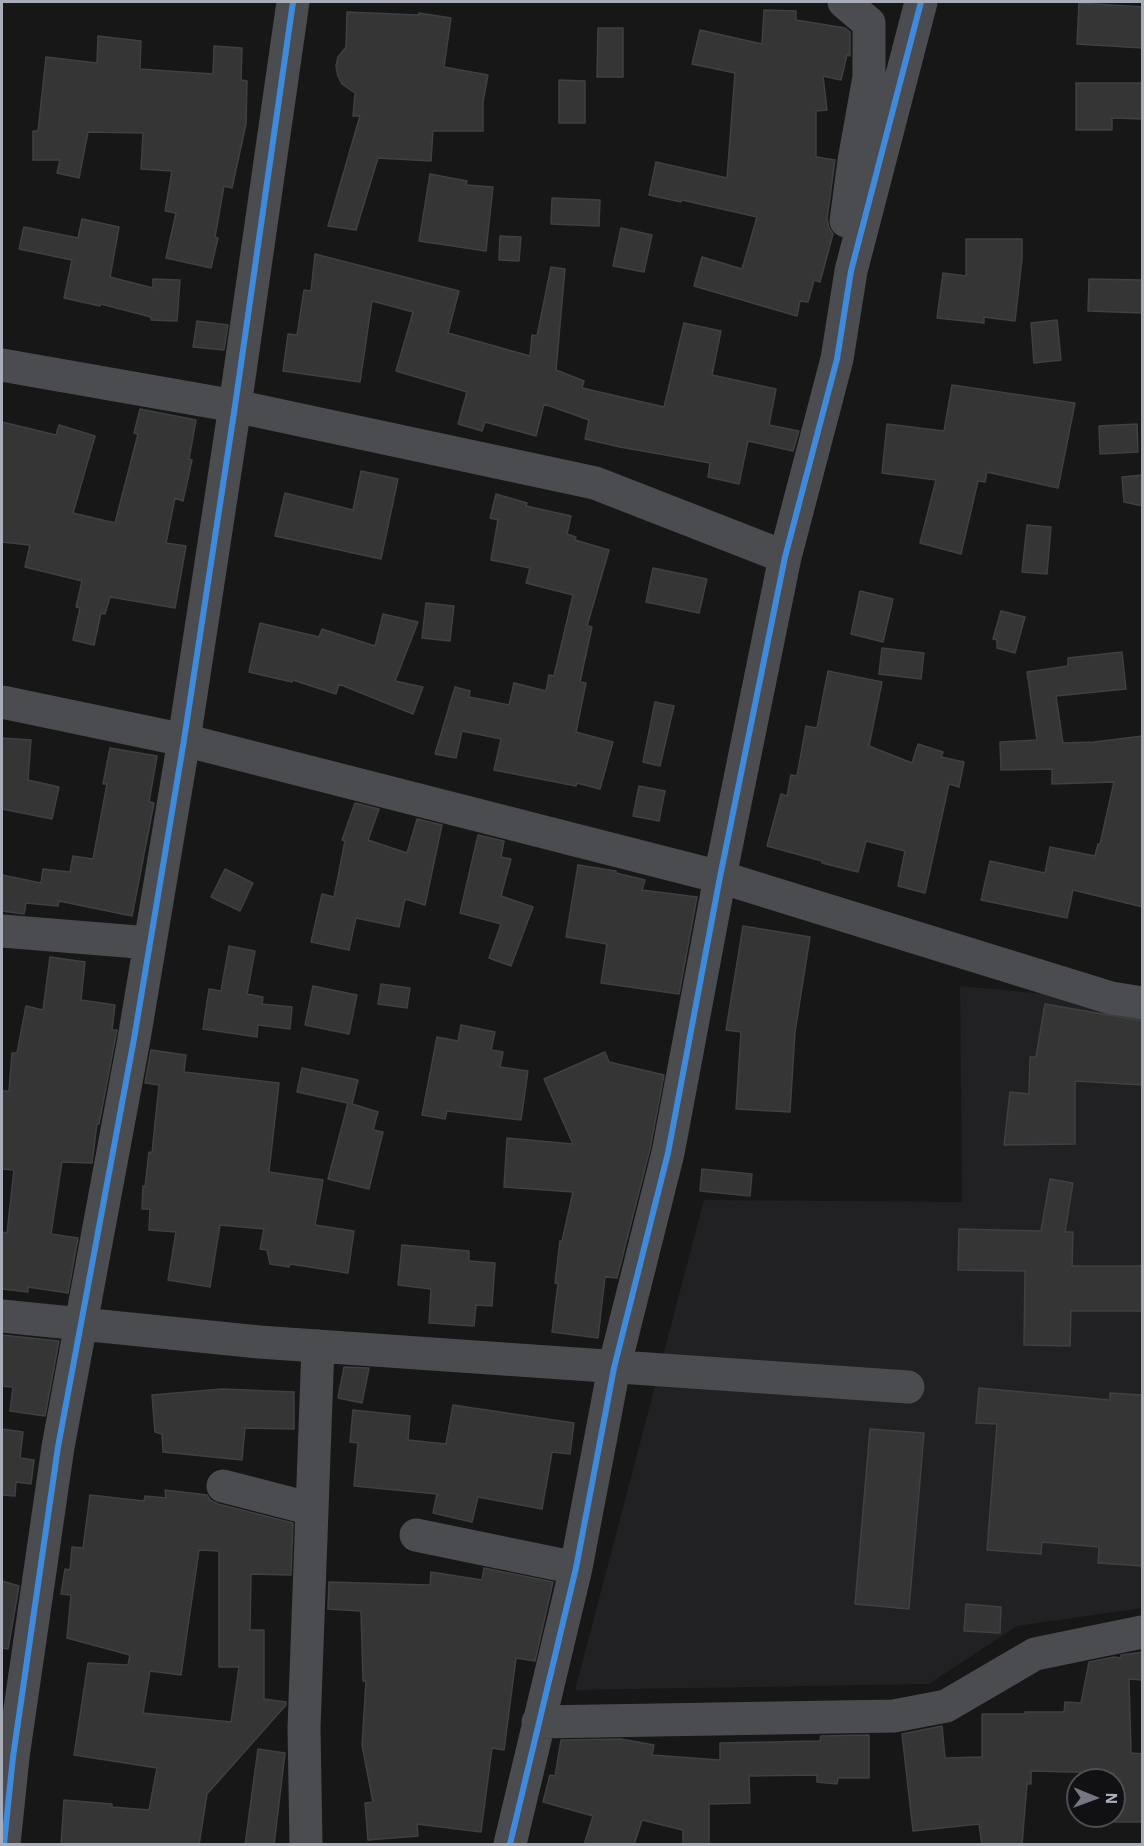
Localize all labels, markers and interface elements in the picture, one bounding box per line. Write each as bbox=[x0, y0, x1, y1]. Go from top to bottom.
north arrow bbox=[1066, 1768, 1126, 1828]
text: N bbox=[1102, 1792, 1122, 1804]

